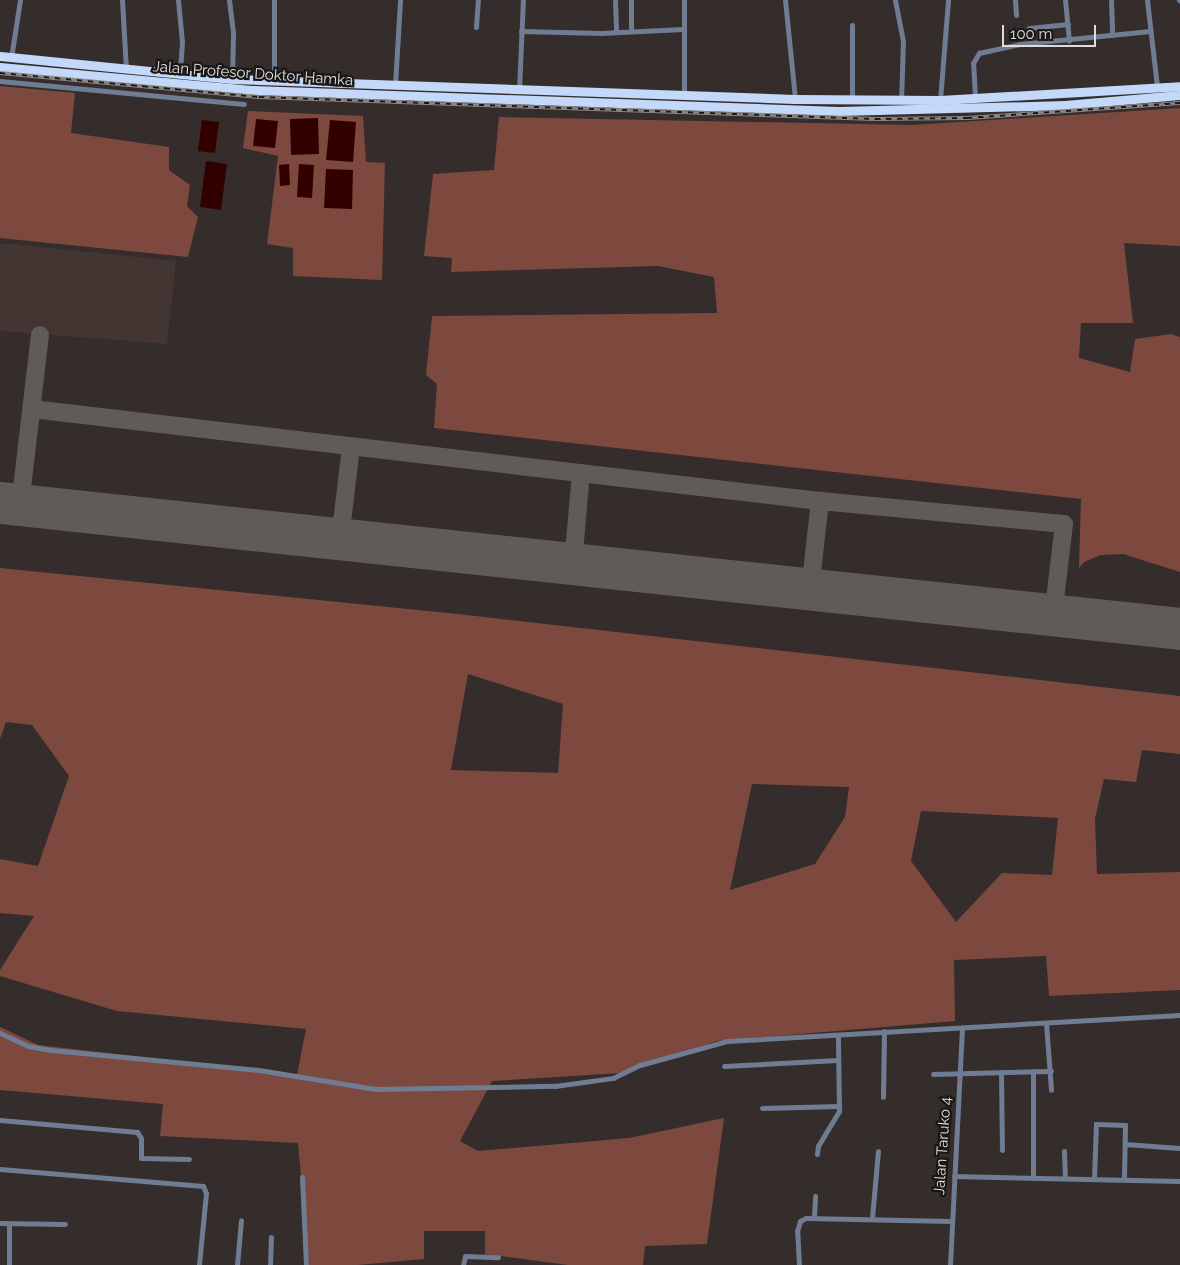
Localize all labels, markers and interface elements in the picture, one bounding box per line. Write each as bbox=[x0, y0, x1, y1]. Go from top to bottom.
scale bar bbox=[1005, 15, 1099, 47]
text: 100 m bbox=[1010, 25, 1052, 43]
street label: Jalan Profesor Doktor Hamka bbox=[152, 58, 354, 90]
street label: Jalan Taruko 4 bbox=[931, 1096, 955, 1196]

